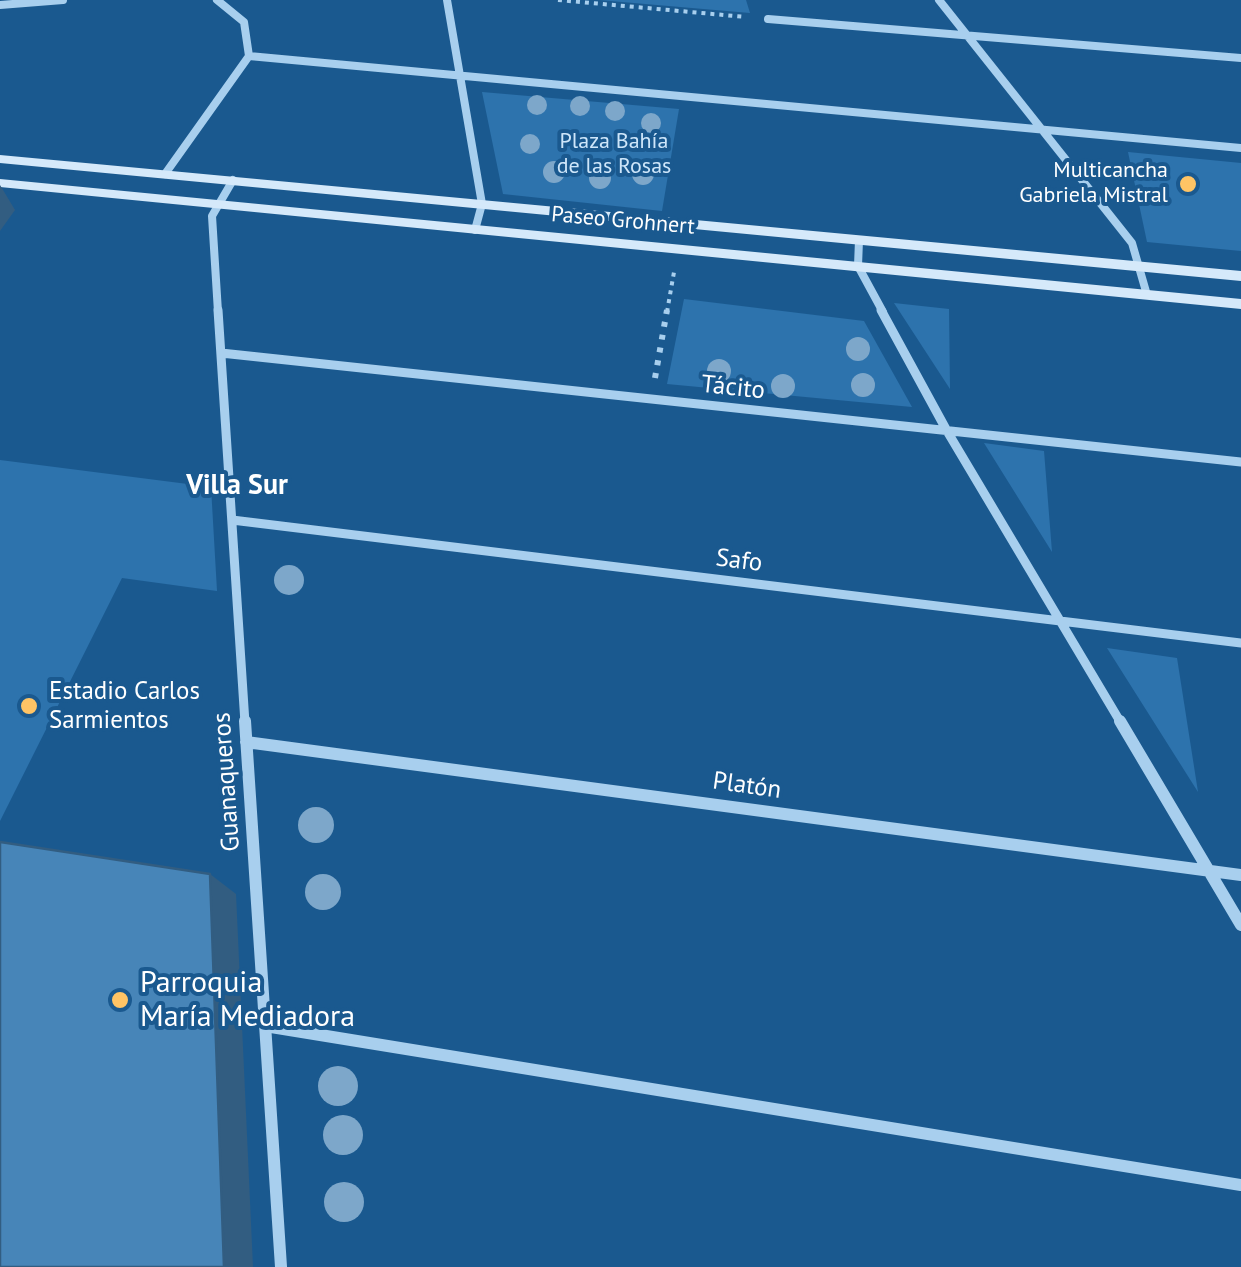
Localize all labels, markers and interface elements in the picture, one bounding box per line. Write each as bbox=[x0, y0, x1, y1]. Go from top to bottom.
park label: Plaza Bahía de las Rosas bbox=[557, 129, 671, 180]
place label: Multicancha Gabriela Mistral bbox=[1019, 158, 1168, 210]
marker: Multicancha Gabriela Mistral bbox=[1177, 173, 1199, 195]
street label: Paseo Grohnert bbox=[550, 202, 696, 240]
street label: Tácito bbox=[700, 370, 766, 406]
district label: Villa Sur bbox=[186, 469, 288, 503]
street label: Safo bbox=[714, 543, 764, 579]
place label: Estadio Carlos Sarmientos bbox=[49, 677, 200, 736]
marker: Estadio Carlos Sarmientos bbox=[18, 695, 40, 717]
street label: Guanaqueros bbox=[207, 711, 247, 853]
street label: Platón bbox=[711, 766, 783, 806]
place label: Parroquia María Mediadora bbox=[140, 965, 355, 1036]
marker: Parroquia María Mediadora bbox=[109, 989, 131, 1011]

